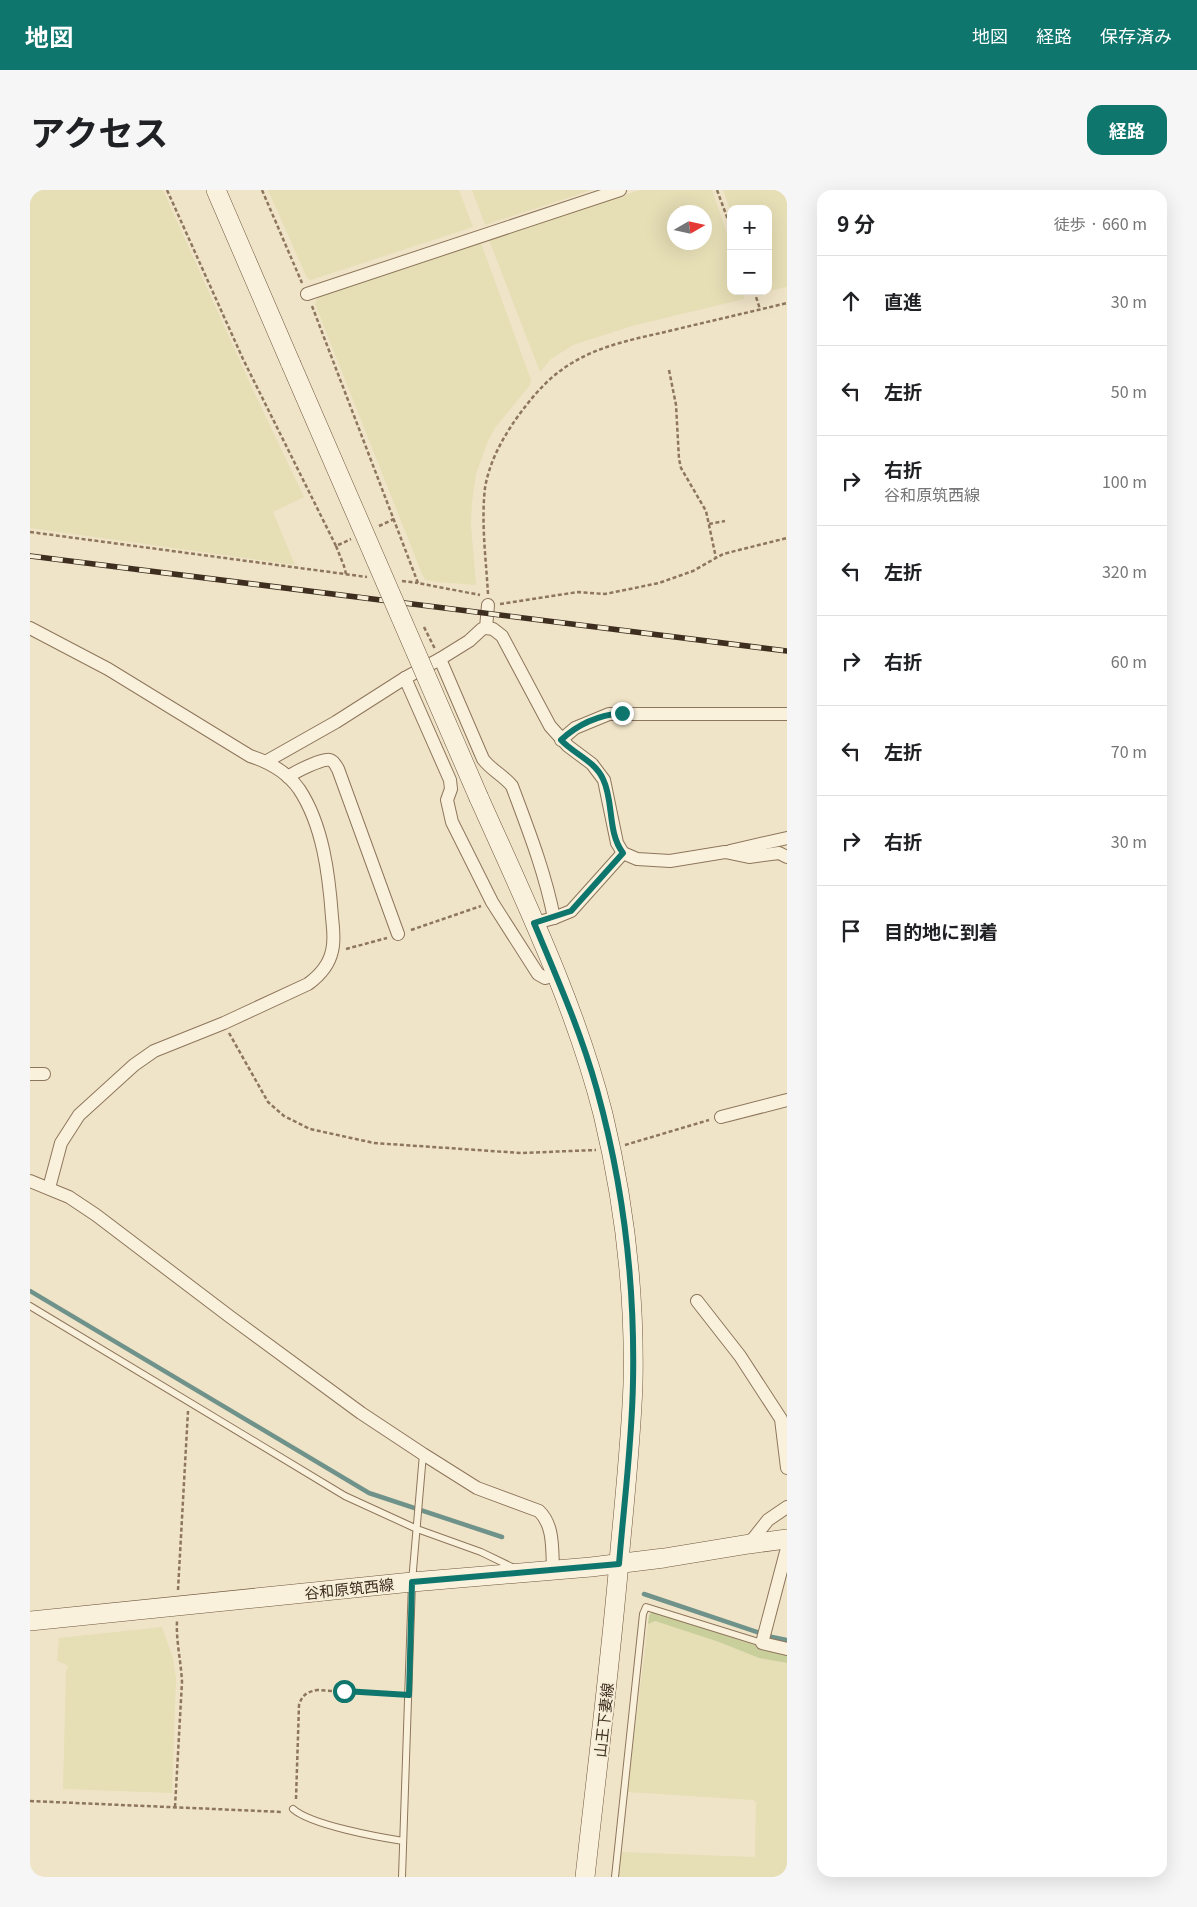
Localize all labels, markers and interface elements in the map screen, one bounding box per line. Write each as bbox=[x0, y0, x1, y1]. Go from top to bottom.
text: 地図 bbox=[25, 18, 73, 53]
text: 地図 bbox=[972, 22, 1008, 48]
text: 経路 bbox=[1036, 22, 1072, 48]
text: 保存済み bbox=[1100, 22, 1172, 48]
text: アクセス bbox=[30, 105, 168, 156]
button: 経路 bbox=[1087, 105, 1167, 155]
north arrow bbox=[667, 205, 712, 250]
map controls bbox=[727, 205, 772, 295]
button: + bbox=[727, 205, 772, 250]
text: 9 分 bbox=[837, 208, 875, 238]
text: 徒歩 · 660 m bbox=[1054, 211, 1147, 235]
button: − bbox=[727, 250, 772, 295]
icon: ahead bbox=[837, 287, 865, 315]
text: 直進 bbox=[884, 287, 922, 314]
text: 30 m bbox=[1111, 289, 1147, 313]
icon: left bbox=[837, 377, 865, 405]
text: 左折 bbox=[884, 377, 922, 404]
text: 50 m bbox=[1111, 379, 1147, 403]
text: 右折 bbox=[884, 455, 922, 482]
icon: right bbox=[837, 467, 865, 495]
text: 100 m bbox=[1102, 469, 1147, 493]
text: 谷和原筑西線 bbox=[884, 482, 980, 506]
icon: left bbox=[837, 557, 865, 585]
text: 左折 bbox=[884, 557, 922, 584]
text: 320 m bbox=[1102, 559, 1147, 583]
icon: right bbox=[837, 647, 865, 675]
text: 右折 bbox=[884, 647, 922, 674]
text: 60 m bbox=[1111, 649, 1147, 673]
route end bbox=[611, 702, 634, 725]
icon: left bbox=[837, 737, 865, 765]
text: 左折 bbox=[884, 737, 922, 764]
text: 70 m bbox=[1111, 739, 1147, 763]
icon: right bbox=[837, 827, 865, 855]
text: 右折 bbox=[884, 827, 922, 854]
text: 30 m bbox=[1111, 829, 1147, 853]
icon: arrive bbox=[837, 917, 865, 945]
text: 目的地に到着 bbox=[884, 917, 998, 944]
street label: 谷和原筑西線 bbox=[303, 1573, 395, 1603]
route start bbox=[333, 1680, 356, 1703]
street label: 山王下妻線 bbox=[589, 1682, 617, 1758]

